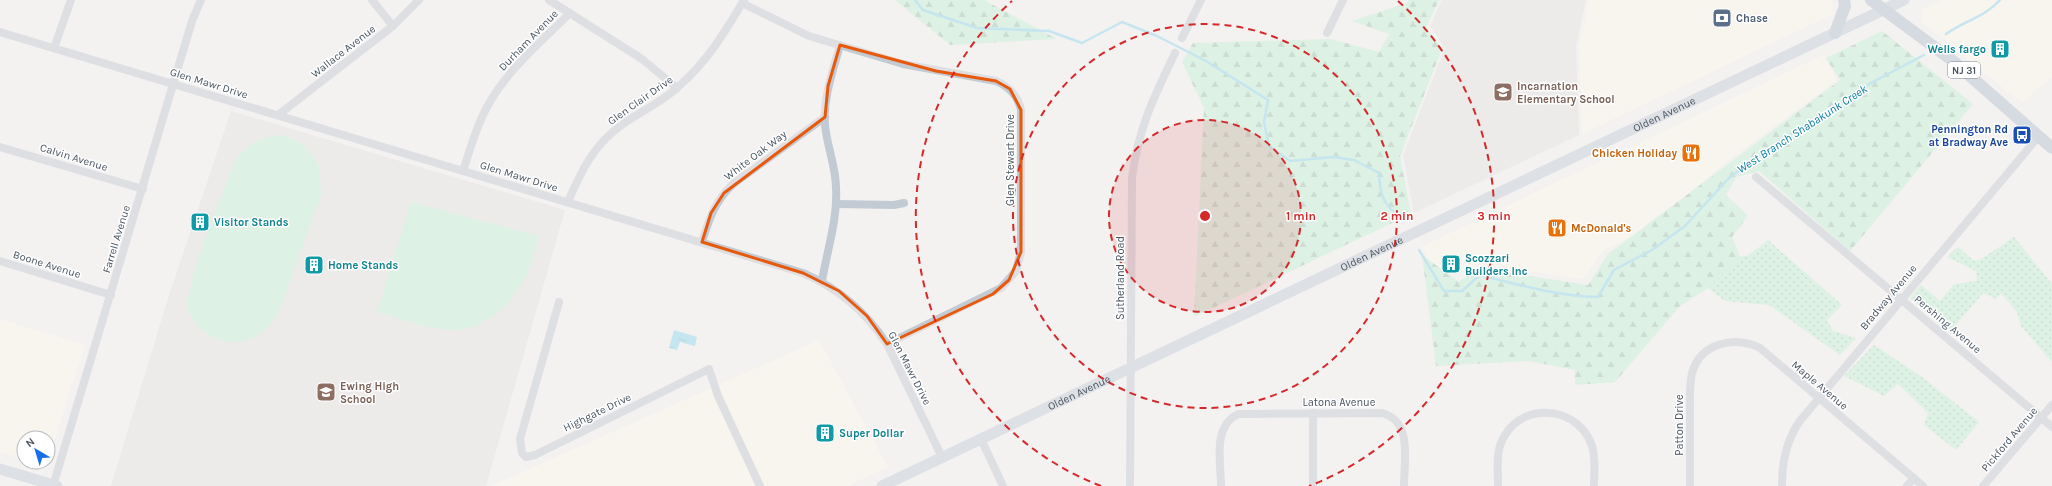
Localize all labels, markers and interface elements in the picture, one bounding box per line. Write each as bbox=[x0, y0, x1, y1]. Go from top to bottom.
street label: Durham Avenue bbox=[496, 7, 561, 74]
bank icon: Chase bbox=[1711, 7, 1733, 29]
place label: Chase bbox=[1736, 12, 1768, 25]
street label: Wallace Avenue bbox=[309, 22, 378, 80]
building icon: Wells fargo bbox=[1989, 38, 2011, 60]
place label: Wells fargo bbox=[1928, 43, 1986, 56]
road number: NJ 31 bbox=[1948, 62, 1980, 78]
street label: Glen Mawr Drive bbox=[168, 65, 250, 102]
street label: Glen Clair Drive bbox=[605, 73, 676, 128]
place label: Incarnation Elementary School bbox=[1517, 80, 1615, 106]
school or university icon: Incarnation Elementary School bbox=[1492, 81, 1514, 103]
water label: West Branch Shabakunk Creek bbox=[1734, 81, 1870, 176]
street label: Olden Avenue bbox=[1631, 94, 1698, 135]
street label: Glen Stewart Drive bbox=[1004, 114, 1017, 206]
place label: Pennington Rd at Bradway Ave bbox=[1929, 123, 2008, 149]
bus stop icon: Pennington Rd at Bradway Ave bbox=[2011, 124, 2033, 146]
street label: White Oak Way bbox=[722, 128, 789, 183]
street label: Calvin Avenue bbox=[38, 141, 110, 174]
restaurant icon: Chicken Holiday bbox=[1680, 142, 1702, 164]
place label: Chicken Holiday bbox=[1592, 147, 1677, 160]
street label: Glen Mawr Drive bbox=[478, 158, 560, 195]
street label: Farrell Avenue bbox=[100, 203, 133, 275]
centre of rings bbox=[1198, 209, 1212, 223]
text: 1 min bbox=[1286, 209, 1316, 223]
text: 2 min bbox=[1380, 209, 1414, 223]
text: 3 min bbox=[1477, 209, 1511, 223]
building icon: Visitor Stands bbox=[189, 211, 211, 233]
place label: Visitor Stands bbox=[214, 216, 289, 229]
restaurant icon: McDonald's bbox=[1546, 217, 1568, 239]
place label: McDonald's bbox=[1571, 222, 1632, 235]
street label: Olden Avenue bbox=[1338, 233, 1405, 274]
street label: Sutherland Road bbox=[1114, 236, 1127, 320]
street label: Boone Avenue bbox=[11, 248, 83, 281]
place label: Scozzari Builders Inc bbox=[1465, 252, 1528, 278]
building icon: Scozzari Builders Inc bbox=[1440, 253, 1462, 275]
building icon: Home Stands bbox=[303, 254, 325, 276]
place label: Home Stands bbox=[328, 259, 398, 272]
street label: Bradway Avenue bbox=[1857, 262, 1920, 333]
street label: Pershing Avenue bbox=[1912, 293, 1984, 356]
street label: Glen Mawr Drive bbox=[885, 329, 934, 407]
street label: Maple Avenue bbox=[1789, 358, 1851, 413]
street label: Olden Avenue bbox=[1046, 372, 1113, 413]
place label: Ewing High School bbox=[340, 380, 399, 406]
school or university icon: Ewing High School bbox=[315, 381, 337, 403]
street label: Highgate Drive bbox=[561, 390, 634, 434]
street label: Patton Drive bbox=[1673, 394, 1686, 456]
street label: Latona Avenue bbox=[1303, 396, 1376, 409]
street label: Pickford Avenue bbox=[1979, 404, 2040, 474]
building icon: Super Dollar bbox=[814, 422, 836, 444]
place label: Super Dollar bbox=[839, 427, 904, 440]
north arrow bbox=[16, 430, 56, 470]
text: N bbox=[23, 435, 37, 450]

